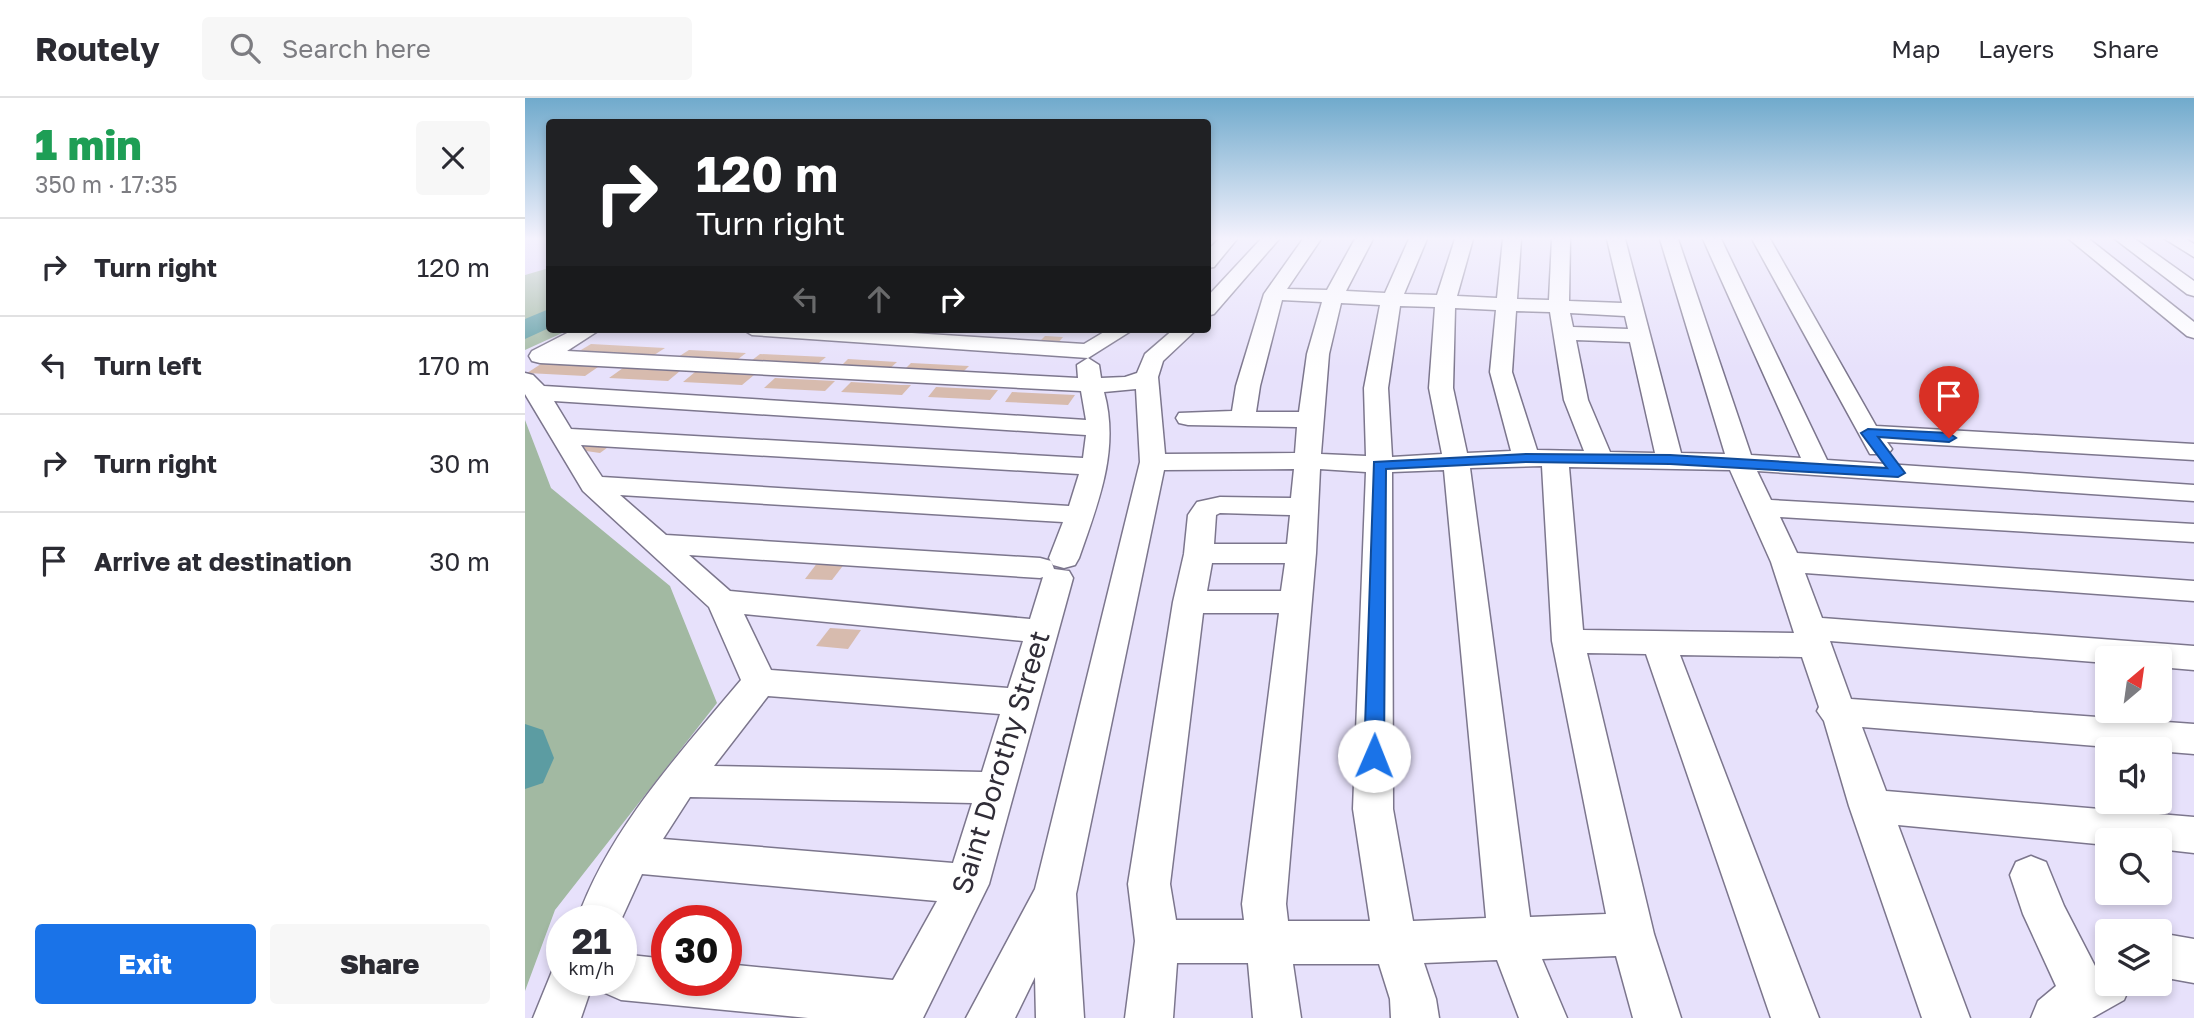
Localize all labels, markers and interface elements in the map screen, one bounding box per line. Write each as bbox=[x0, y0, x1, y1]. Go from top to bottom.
search box bbox=[202, 17, 692, 80]
text: Routely bbox=[35, 29, 160, 68]
icon: search bbox=[226, 29, 264, 67]
text: Search here bbox=[282, 33, 431, 64]
text: Map bbox=[1891, 34, 1940, 63]
text: Layers bbox=[1978, 34, 2054, 63]
text: Share bbox=[2092, 34, 2159, 63]
text: 1 min bbox=[35, 119, 142, 169]
button: close bbox=[416, 121, 490, 195]
text: 120 m bbox=[696, 144, 838, 203]
icon: right bbox=[581, 147, 672, 238]
text: 350 m · 17:35 bbox=[35, 170, 178, 198]
text: Turn right bbox=[696, 204, 845, 242]
icon: right bbox=[35, 248, 73, 286]
text: Turn right bbox=[94, 252, 217, 283]
text: 120 m bbox=[417, 252, 490, 283]
icon: left bbox=[787, 280, 825, 318]
icon: ahead bbox=[860, 280, 898, 318]
icon: right bbox=[933, 280, 971, 318]
icon: left bbox=[35, 346, 73, 384]
text: Turn left bbox=[94, 350, 202, 381]
text: 170 m bbox=[418, 350, 490, 381]
pin bbox=[1919, 366, 1979, 438]
icon: arrive bbox=[1930, 377, 1968, 415]
icon: right bbox=[35, 444, 73, 482]
text: Turn right bbox=[94, 448, 217, 479]
text: 30 m bbox=[429, 448, 490, 479]
icon: arrive bbox=[35, 542, 73, 580]
text: Arrive at destination bbox=[94, 546, 352, 577]
text: 30 m bbox=[429, 546, 490, 577]
street label: Saint Dorothy Street bbox=[944, 626, 1056, 898]
north arrow bbox=[2095, 646, 2172, 723]
map controls bbox=[2095, 646, 2172, 996]
position arrow bbox=[1337, 719, 1411, 793]
button: sound bbox=[2095, 737, 2172, 814]
button: search bbox=[2095, 828, 2172, 905]
speed limit sign: 30 bbox=[651, 905, 742, 996]
button: layers bbox=[2095, 919, 2172, 996]
text: 21 bbox=[572, 920, 611, 962]
button: Exit bbox=[35, 924, 256, 1004]
button: Share bbox=[270, 924, 490, 1004]
text: km/h bbox=[569, 957, 614, 979]

